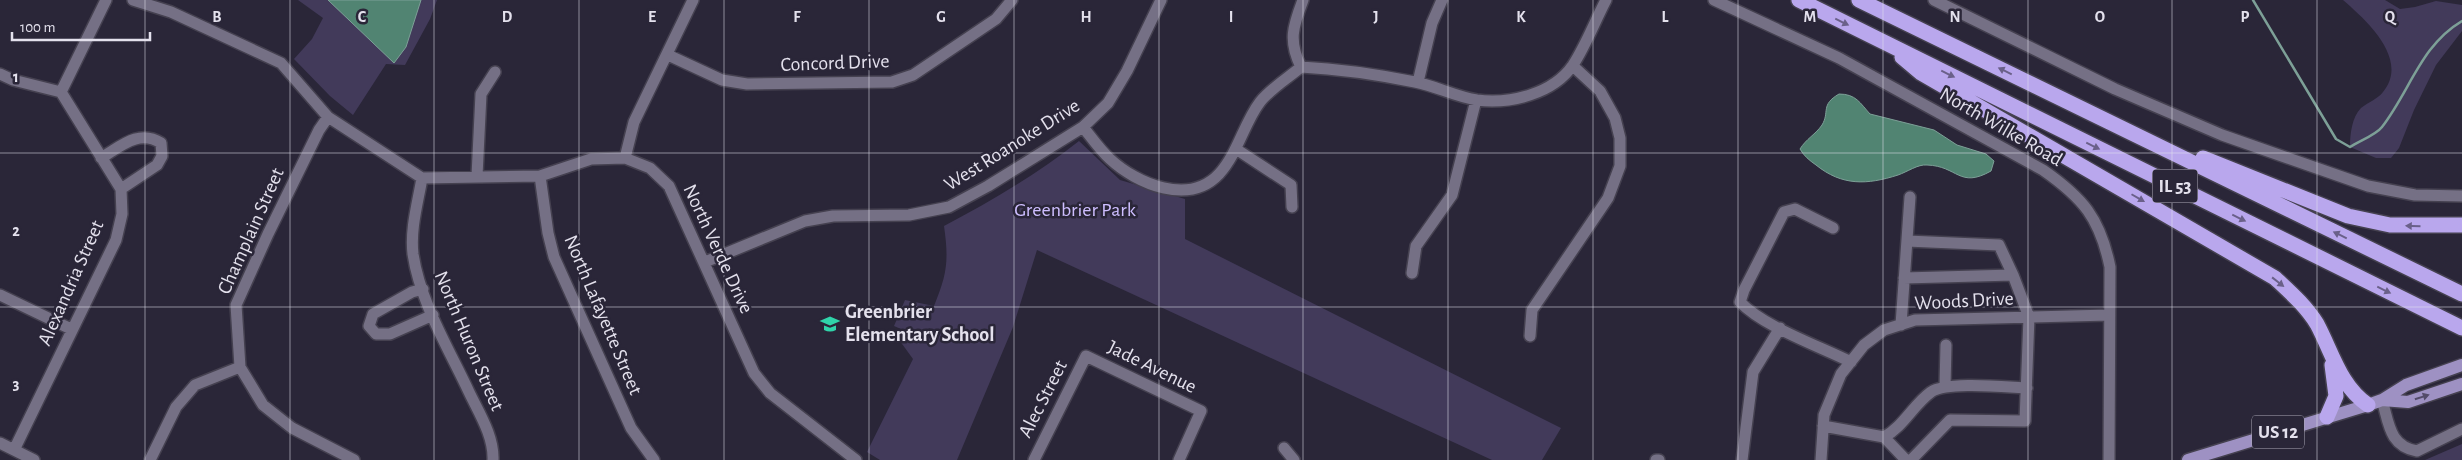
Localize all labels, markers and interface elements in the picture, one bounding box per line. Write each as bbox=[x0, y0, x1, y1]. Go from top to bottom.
text: B bbox=[212, 9, 222, 25]
text: C bbox=[358, 9, 367, 25]
text: D bbox=[502, 9, 513, 25]
text: E bbox=[648, 9, 656, 25]
text: F bbox=[793, 9, 801, 25]
text: G bbox=[936, 9, 946, 25]
text: H bbox=[1080, 9, 1092, 25]
text: I bbox=[1229, 9, 1233, 25]
text: J bbox=[1373, 9, 1379, 25]
text: K bbox=[1516, 9, 1526, 25]
text: L bbox=[1662, 9, 1669, 25]
text: M bbox=[1804, 9, 1816, 25]
text: N bbox=[1949, 9, 1961, 25]
text: O bbox=[2095, 9, 2105, 25]
text: P bbox=[2241, 9, 2250, 25]
text: Q bbox=[2385, 9, 2397, 26]
scale bar bbox=[12, 10, 150, 42]
one-way arrow bbox=[1835, 18, 1849, 26]
text: 100 m bbox=[20, 20, 55, 35]
street label: Concord Drive bbox=[780, 51, 890, 75]
one-way arrow bbox=[1998, 67, 2012, 75]
text: 1 bbox=[13, 69, 19, 85]
one-way arrow bbox=[1940, 70, 1955, 78]
street label: North Wilke Road bbox=[1936, 84, 2066, 170]
street label: West Roanoke Drive bbox=[941, 95, 1083, 195]
one-way arrow bbox=[2086, 142, 2100, 150]
street label: Champlain Street bbox=[214, 164, 288, 297]
road number: IL 53 bbox=[2152, 170, 2198, 202]
street label: North Verde Drive bbox=[679, 181, 757, 317]
one-way arrow bbox=[2130, 194, 2145, 202]
park label: Greenbrier Park bbox=[1014, 200, 1136, 220]
one-way arrow bbox=[2232, 214, 2246, 222]
street label: Alexandria Street bbox=[34, 217, 108, 349]
one-way arrow bbox=[2405, 222, 2421, 230]
text: 2 bbox=[12, 223, 20, 239]
one-way arrow bbox=[2332, 230, 2347, 239]
street label: North Lafayette Street bbox=[560, 232, 646, 398]
street label: North Huron Street bbox=[431, 268, 508, 414]
one-way arrow bbox=[2272, 277, 2285, 287]
one-way arrow bbox=[2377, 286, 2392, 294]
street label: Woods Drive bbox=[1914, 288, 2014, 314]
place label: Greenbrier Elementary School bbox=[845, 302, 994, 345]
school or university icon: Greenbrier Elementary School bbox=[819, 313, 841, 335]
street label: Jade Avenue bbox=[1104, 337, 1200, 397]
street label: Alec Street bbox=[1015, 357, 1071, 441]
text: 3 bbox=[13, 376, 20, 392]
one-way arrow bbox=[2415, 393, 2430, 400]
road number: US 12 bbox=[2252, 416, 2304, 448]

